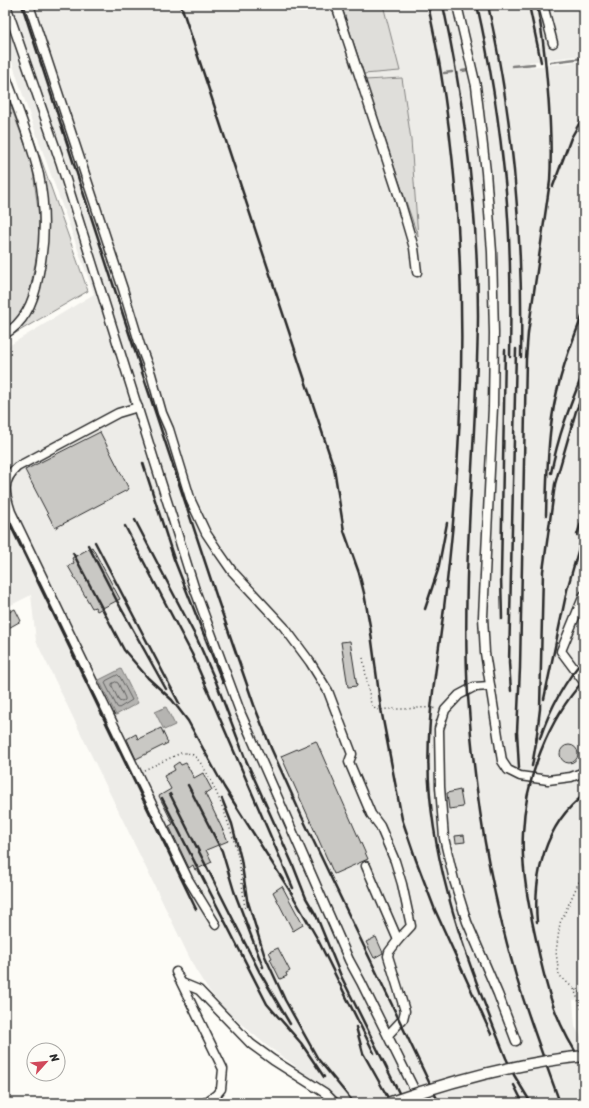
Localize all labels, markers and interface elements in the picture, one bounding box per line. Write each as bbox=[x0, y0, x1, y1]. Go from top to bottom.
north arrow bbox=[26, 1042, 66, 1082]
text: N bbox=[44, 1049, 65, 1066]

